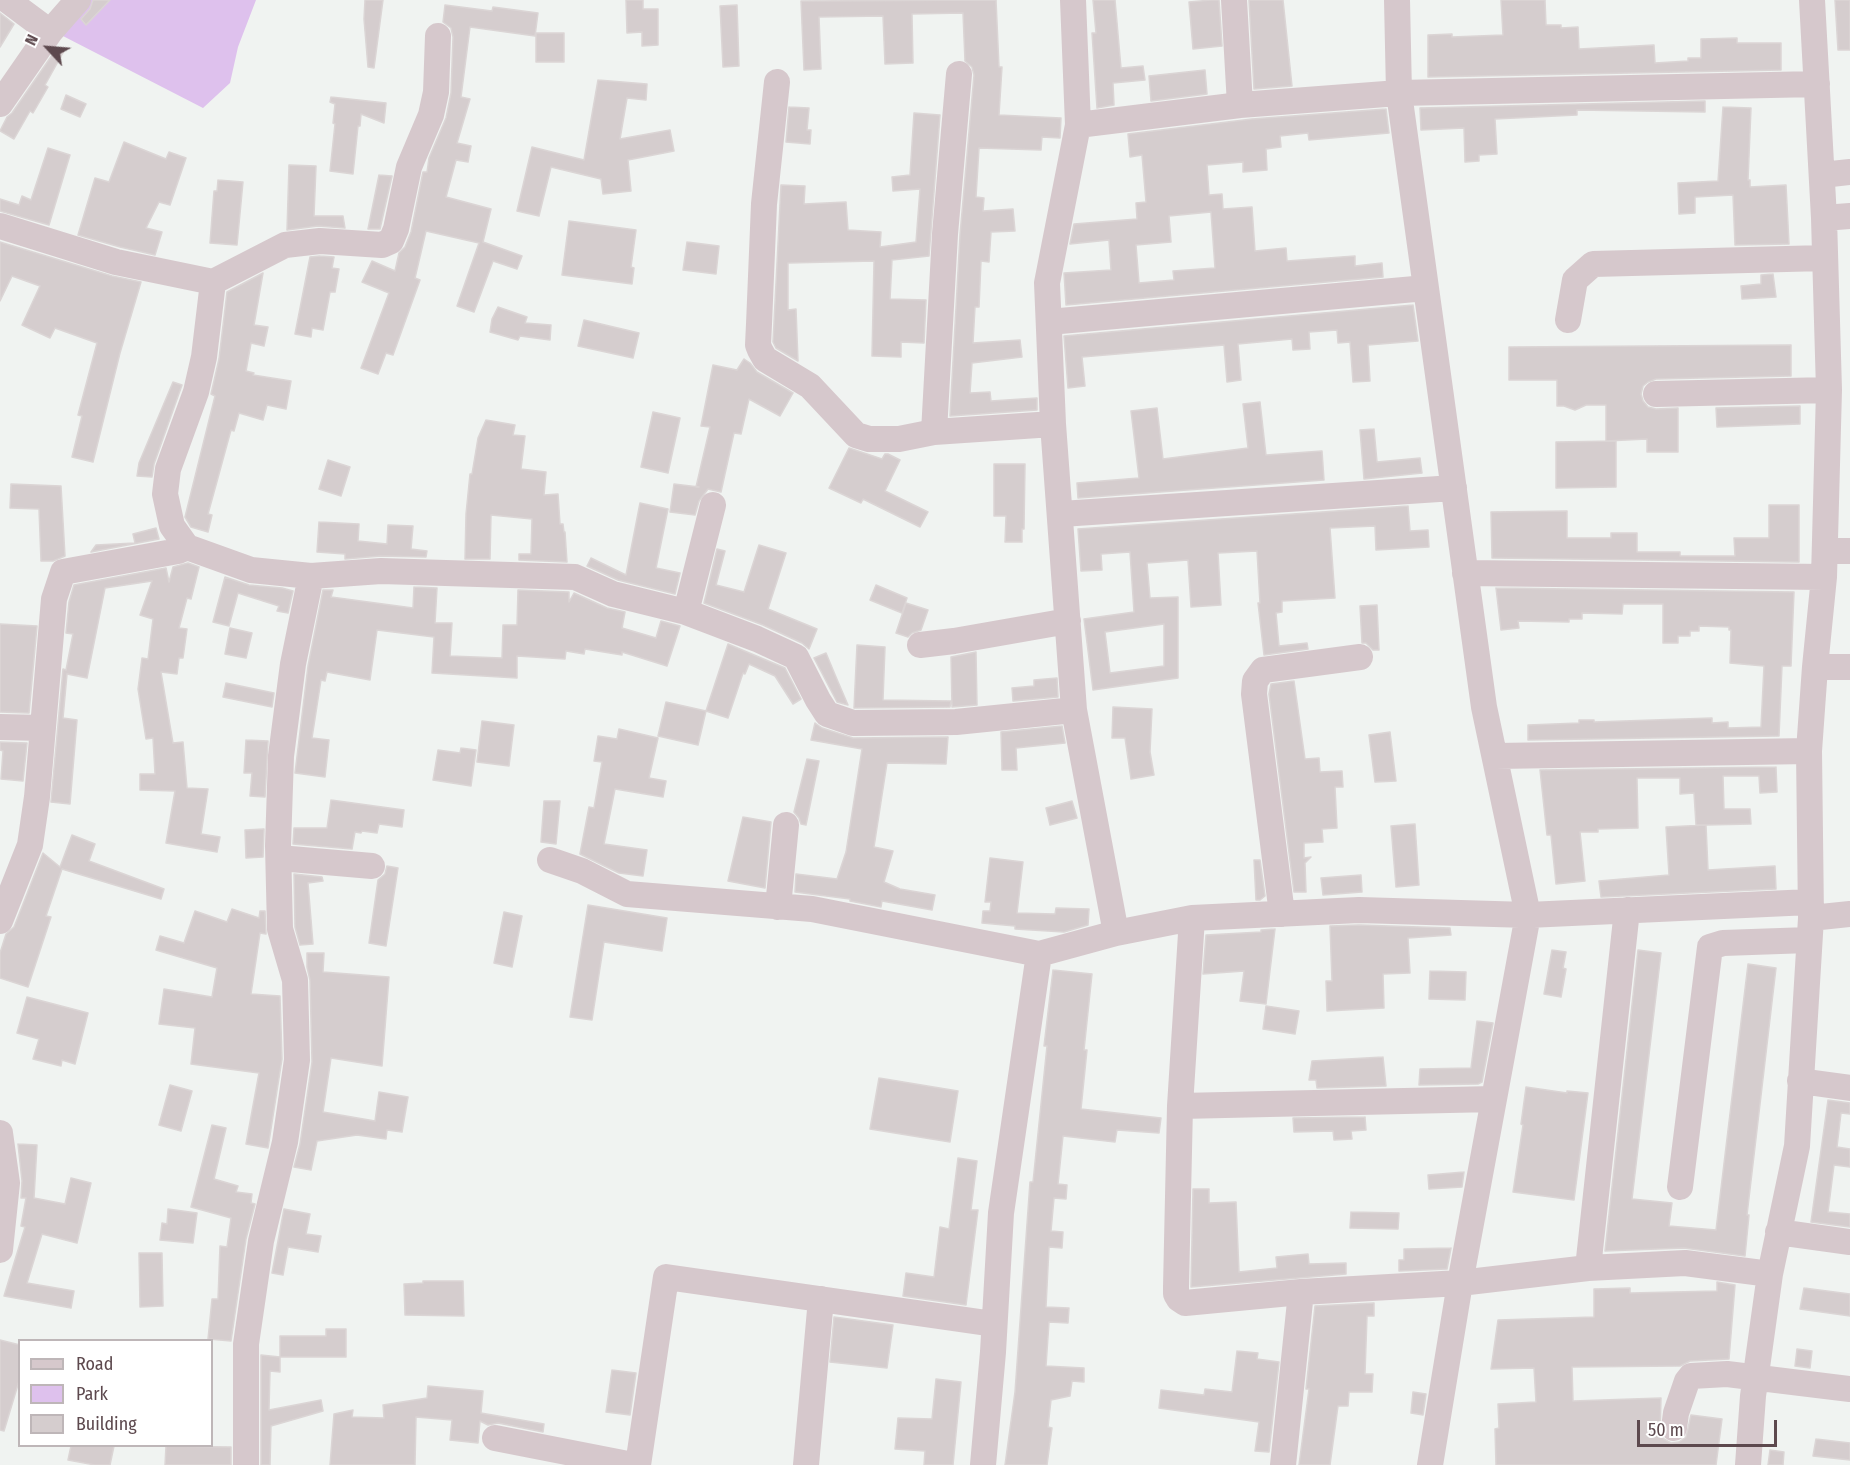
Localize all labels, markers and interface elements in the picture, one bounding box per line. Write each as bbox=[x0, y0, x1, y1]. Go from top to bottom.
north arrow bbox=[18, 18, 78, 78]
text: N bbox=[21, 31, 42, 48]
legend bbox=[18, 1339, 213, 1447]
text: Road bbox=[76, 1353, 113, 1375]
text: Park bbox=[76, 1383, 108, 1405]
scale bar bbox=[1640, 1408, 1780, 1446]
text: Building bbox=[76, 1413, 137, 1435]
text: 50 m bbox=[1648, 1419, 1684, 1441]

